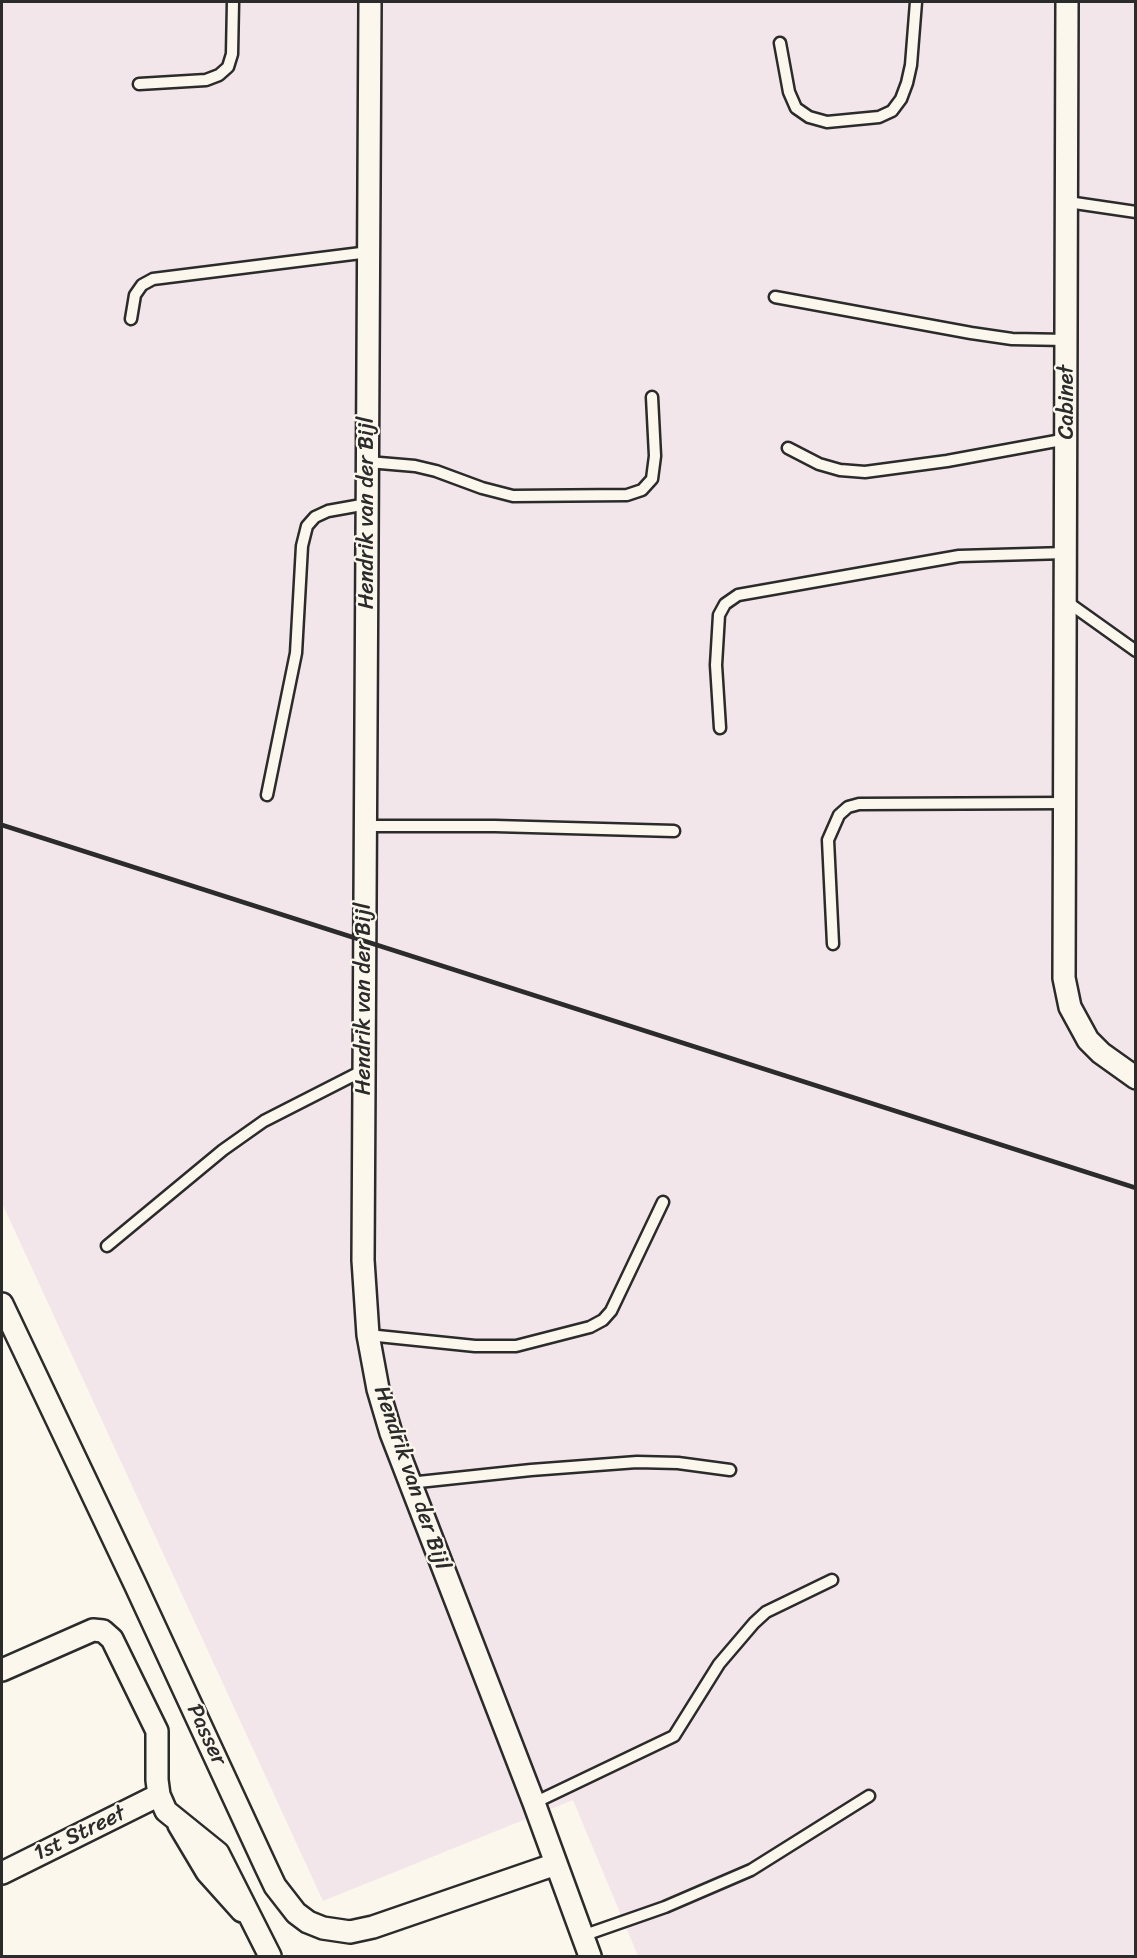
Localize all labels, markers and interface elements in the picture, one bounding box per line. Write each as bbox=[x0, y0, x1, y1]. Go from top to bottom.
street label: Cabinet bbox=[1054, 365, 1080, 439]
street label: Hendrik van der Bijl bbox=[354, 417, 380, 609]
street label: Hendrik van der Bijl bbox=[351, 903, 377, 1095]
street label: Hendrik van der Bijl bbox=[367, 1383, 455, 1573]
street label: Passer bbox=[180, 1700, 232, 1770]
street label: 1st Street bbox=[30, 1800, 130, 1868]

